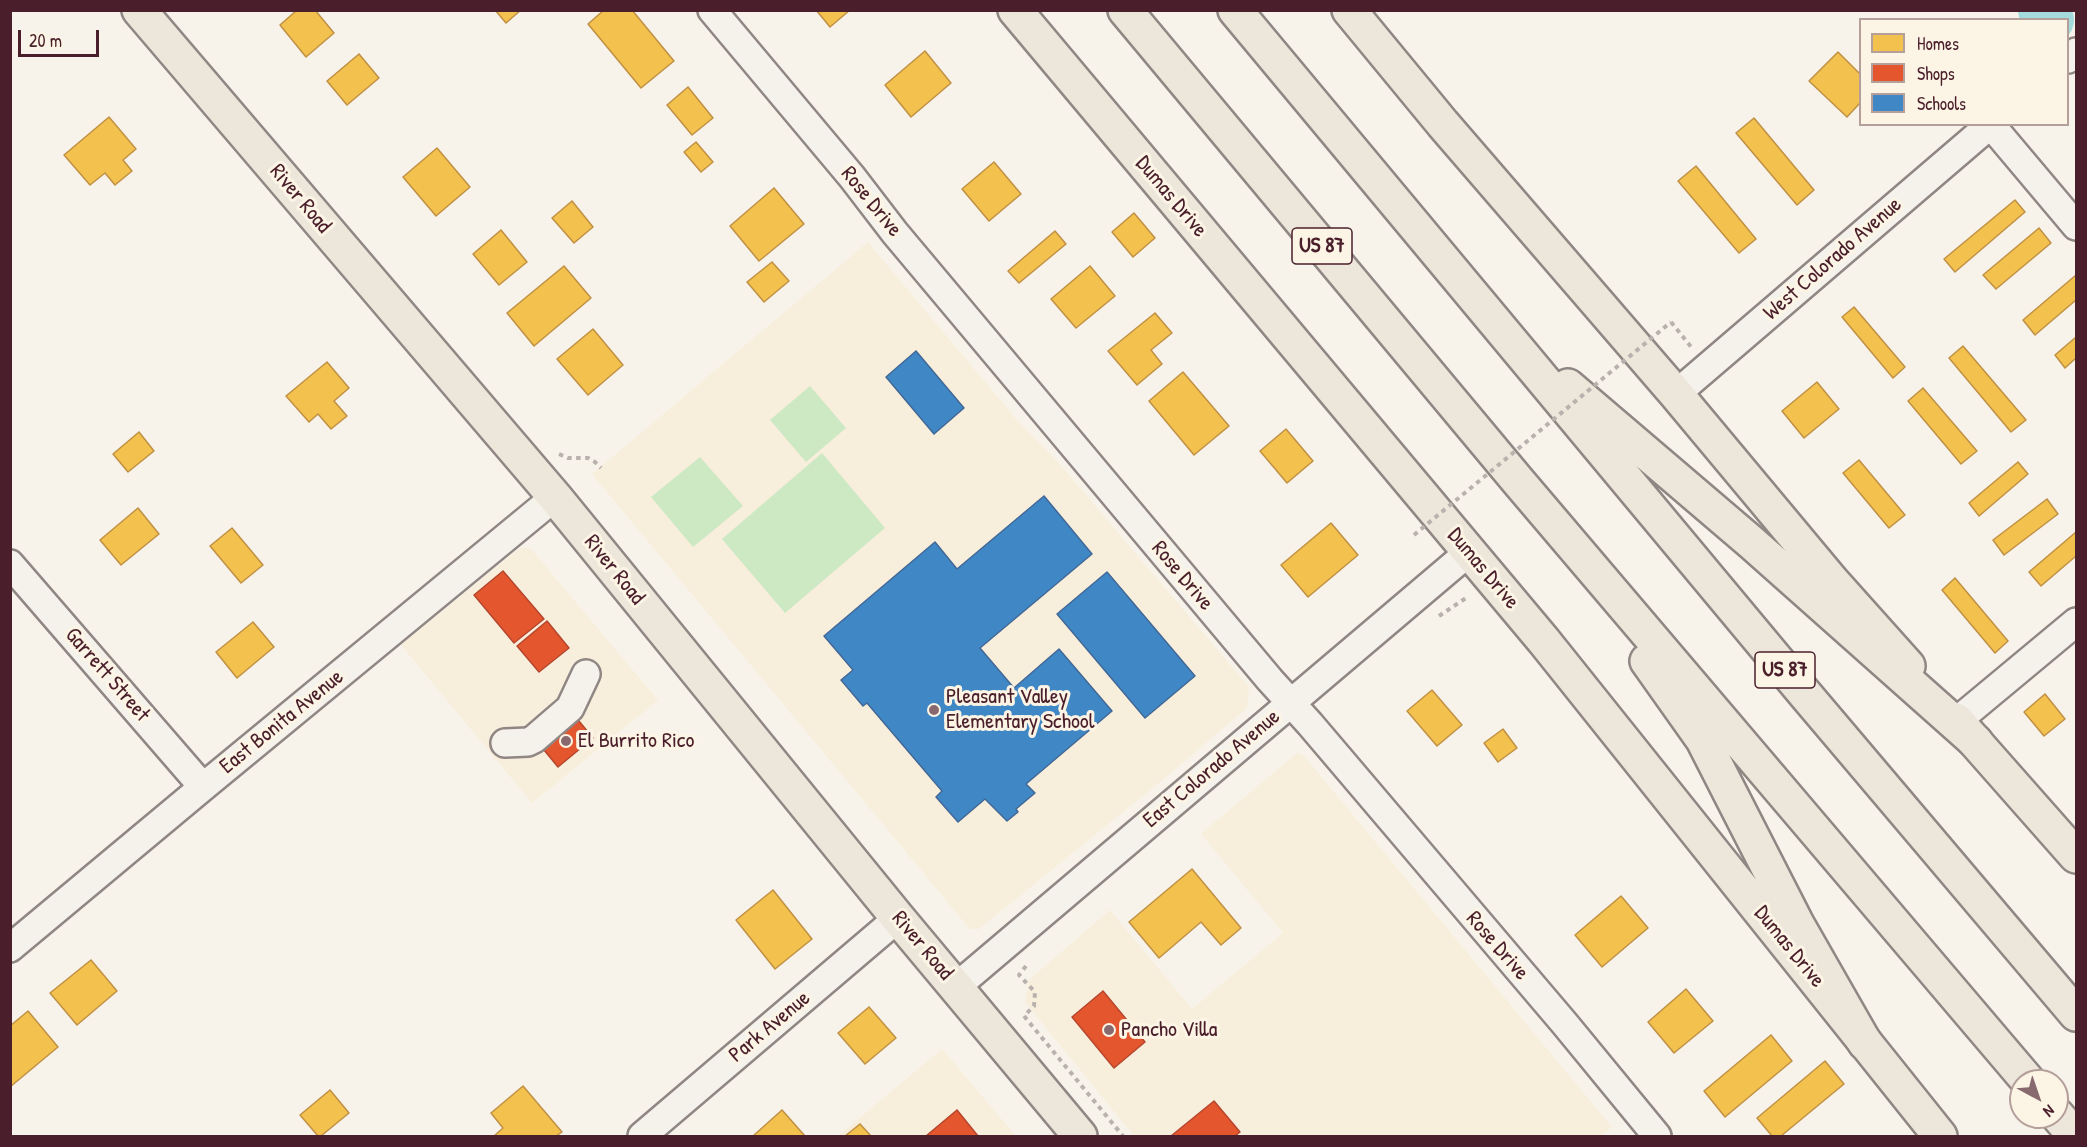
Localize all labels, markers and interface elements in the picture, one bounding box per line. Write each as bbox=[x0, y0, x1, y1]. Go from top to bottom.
scale bar bbox=[21, 18, 102, 56]
legend bbox=[1859, 18, 2069, 126]
text: 20 m bbox=[29, 28, 62, 53]
text: Homes bbox=[1917, 31, 1959, 56]
text: Shops bbox=[1917, 61, 1955, 86]
text: Schools bbox=[1917, 91, 1966, 116]
street label: Dumas Drive bbox=[1129, 151, 1213, 243]
street label: River Road bbox=[264, 159, 336, 239]
street label: Rose Drive bbox=[835, 162, 907, 242]
street label: West Colorado Avenue bbox=[1759, 192, 1907, 326]
road number: US 87 bbox=[1292, 228, 1352, 264]
street label: Dumas Drive bbox=[1441, 523, 1525, 615]
street label: River Road bbox=[578, 530, 650, 610]
street label: Rose Drive bbox=[1145, 536, 1219, 616]
street label: Garrett Street bbox=[59, 622, 155, 728]
road number: US 87 bbox=[1755, 652, 1815, 688]
street label: East Bonita Avenue bbox=[215, 664, 349, 780]
place label: Pleasant Valley Elementary School bbox=[946, 684, 1094, 736]
marker: Pleasant Valley Elementary School bbox=[927, 703, 941, 717]
street label: East Colorado Avenue bbox=[1138, 704, 1286, 834]
place label: El Burrito Rico bbox=[578, 728, 694, 754]
marker: El Burrito Rico bbox=[559, 734, 573, 748]
street label: Dumas Drive bbox=[1748, 901, 1830, 993]
street label: River Road bbox=[886, 906, 958, 986]
street label: Rose Drive bbox=[1460, 906, 1534, 986]
street label: Park Avenue bbox=[724, 986, 816, 1068]
place label: Pancho Villa bbox=[1121, 1017, 1217, 1043]
marker: Pancho Villa bbox=[1102, 1023, 1116, 1037]
north arrow bbox=[2009, 1069, 2069, 1129]
text: N bbox=[2039, 1100, 2060, 1122]

